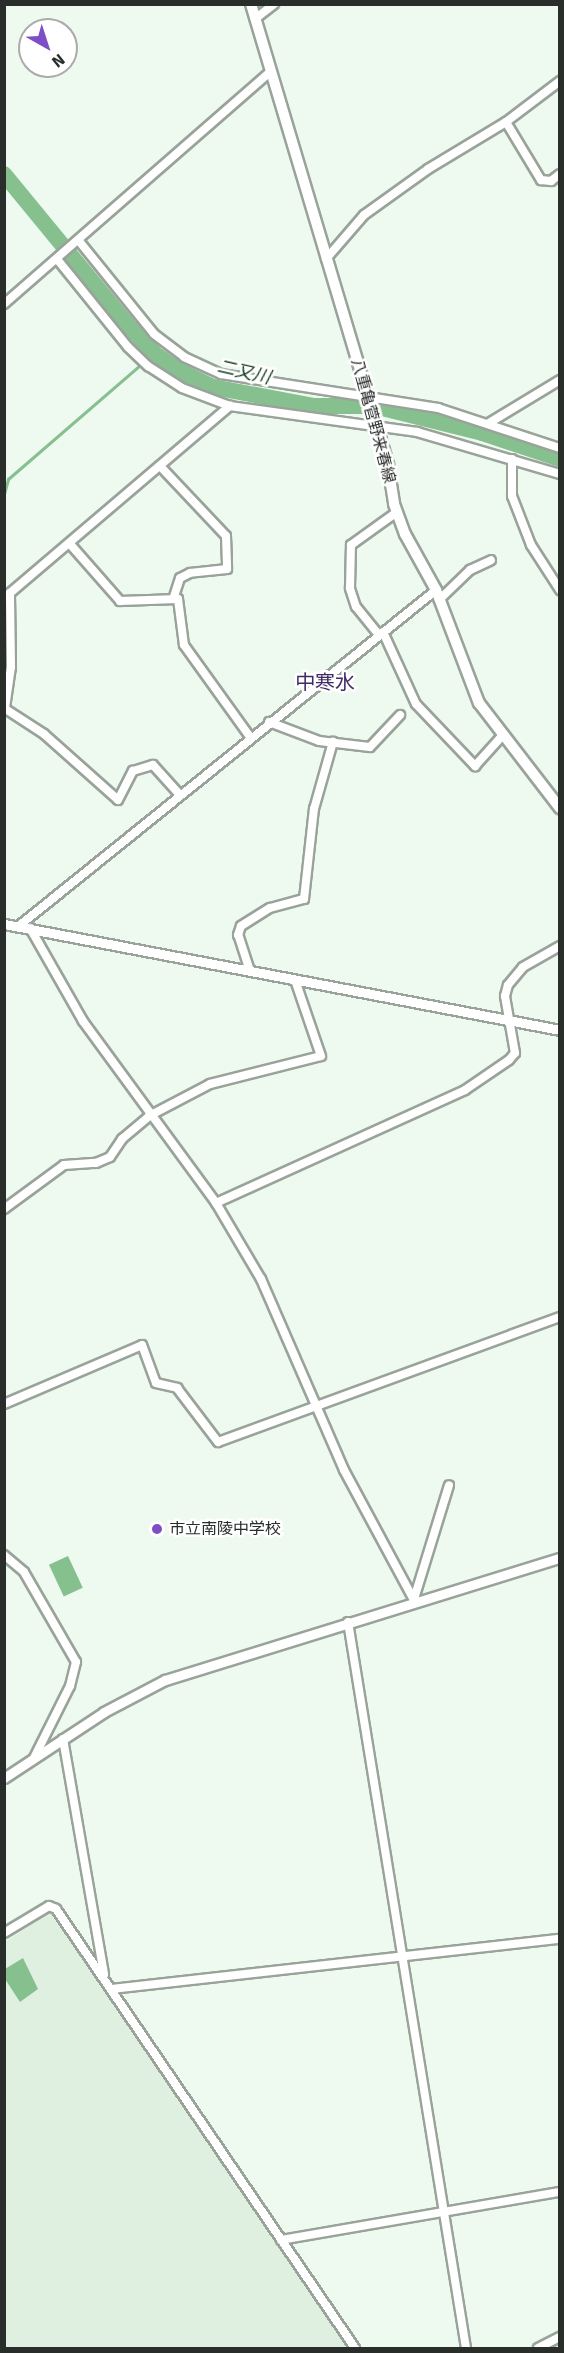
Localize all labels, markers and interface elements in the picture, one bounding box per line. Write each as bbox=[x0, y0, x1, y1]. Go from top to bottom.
north arrow bbox=[18, 18, 78, 78]
text: N bbox=[47, 49, 69, 72]
water label: 二又川 bbox=[215, 355, 273, 389]
street label: 八重亀菅野来春線 bbox=[347, 357, 399, 485]
district label: 中寒水 bbox=[295, 670, 355, 694]
place label: 市立南陵中学校 bbox=[169, 1519, 281, 1539]
marker: 市立南陵中学校 bbox=[150, 1522, 164, 1536]

